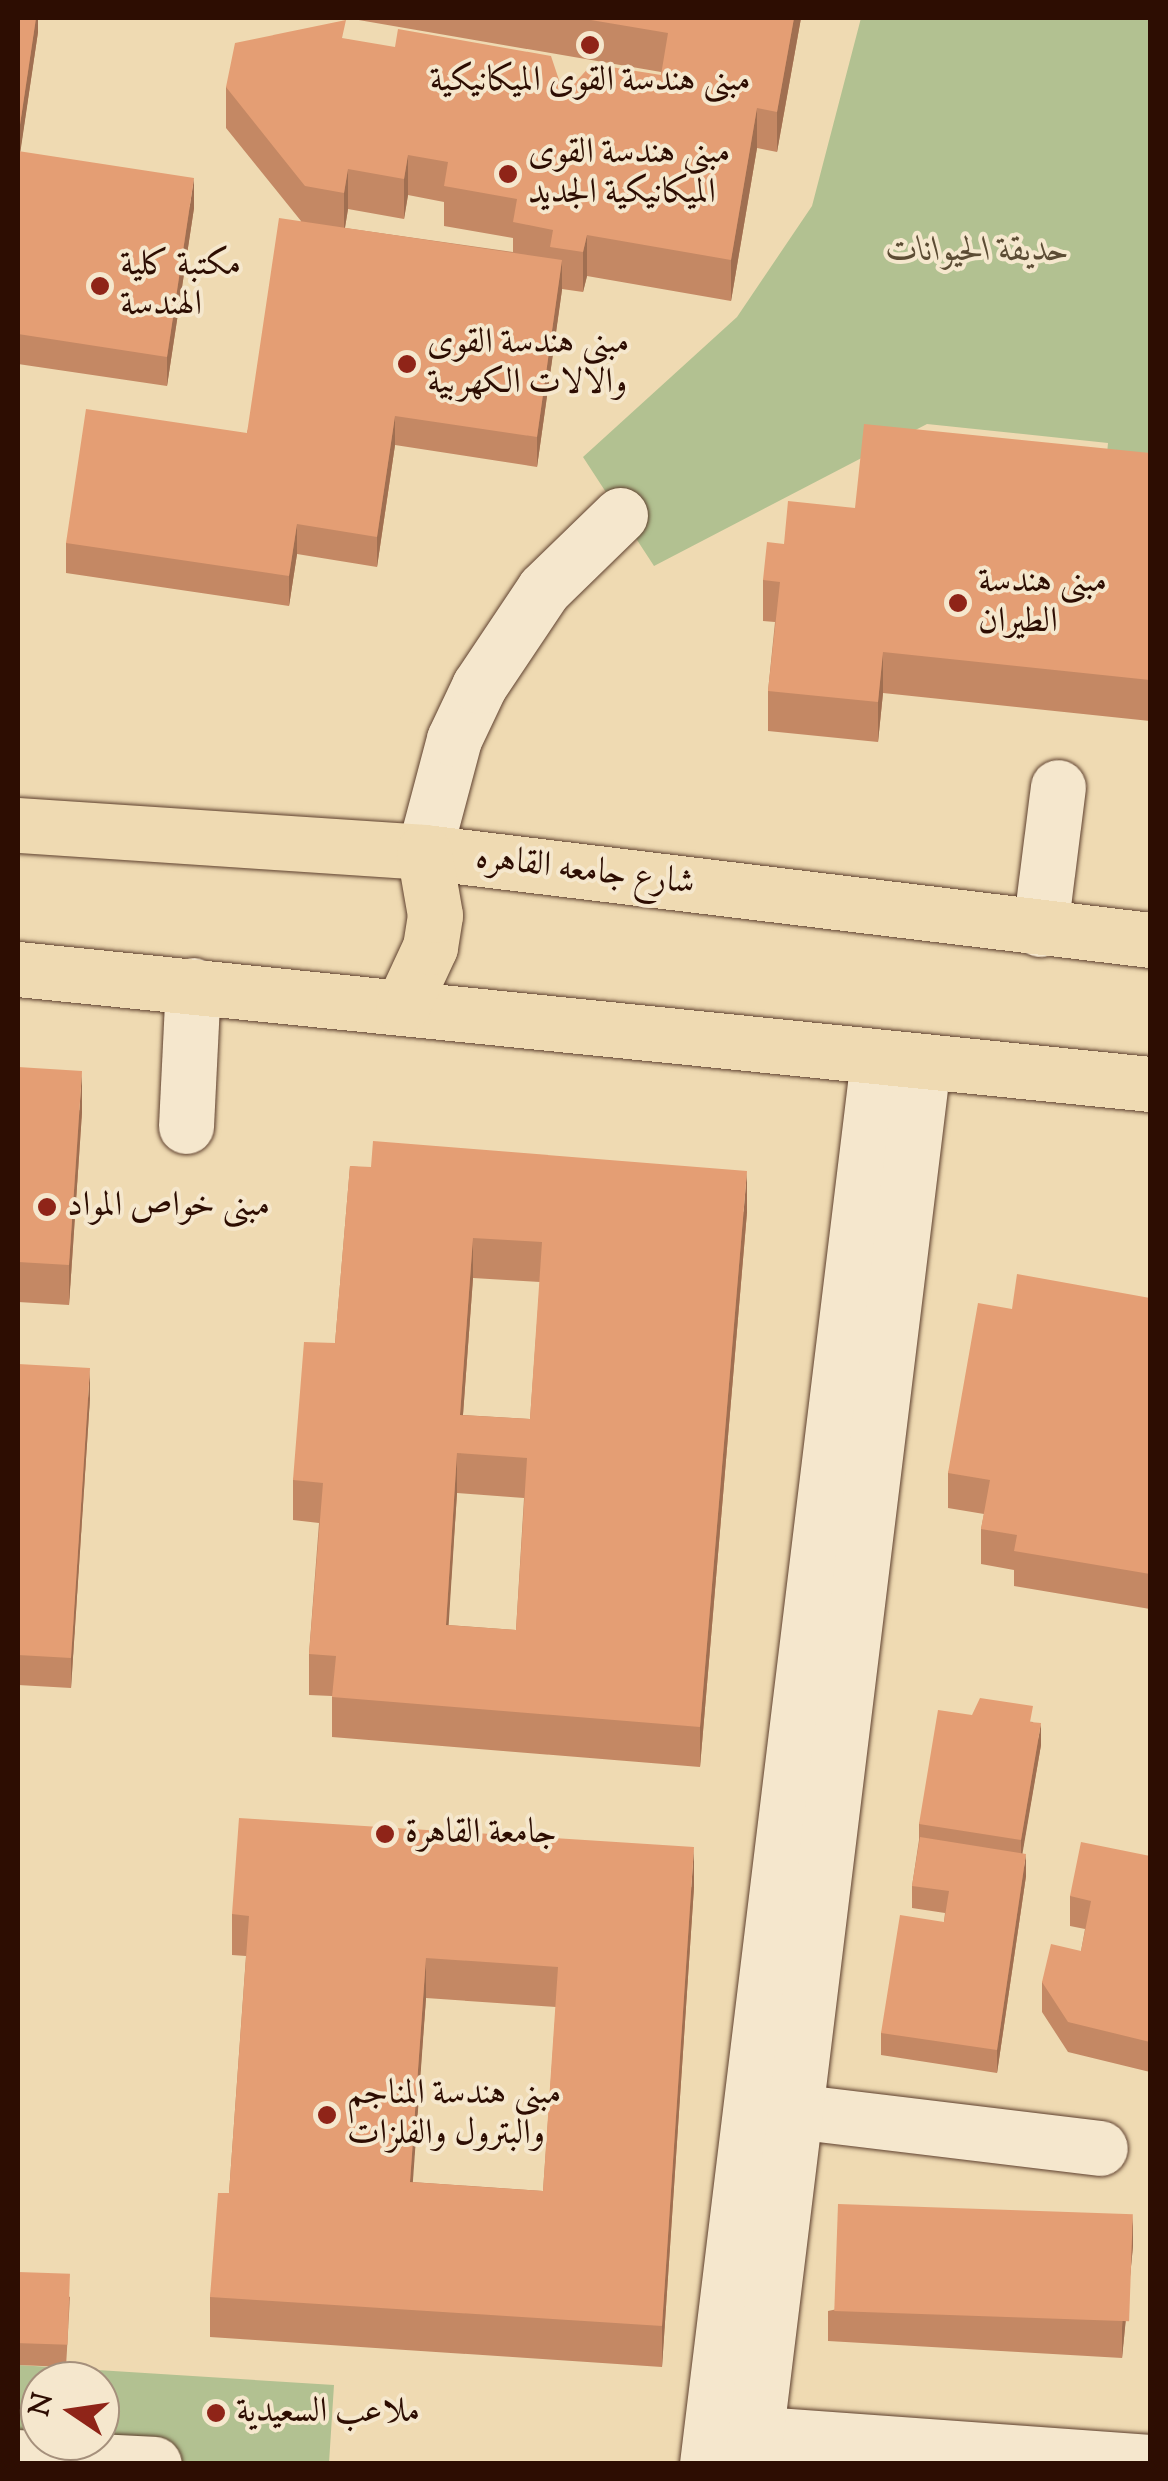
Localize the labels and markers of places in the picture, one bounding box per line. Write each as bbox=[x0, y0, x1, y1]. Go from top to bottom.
marker: مبنى هندسة القوى الميكانيكية bbox=[579, 34, 601, 56]
place label: مبنى هندسة القوى الميكانيكية bbox=[429, 61, 751, 103]
place label: مبنى هندسة القوى الميكانيكية الجديد bbox=[528, 133, 730, 215]
marker: مبنى هندسة القوى الميكانيكية الجديد bbox=[497, 163, 519, 185]
place label: مكتبة كلية الهندسة bbox=[120, 245, 241, 327]
marker: مكتبة كلية الهندسة bbox=[89, 275, 111, 297]
place label: مبنى هندسة القوى والالات الكهربية bbox=[427, 323, 629, 405]
marker: مبنى هندسة القوى والالات الكهربية bbox=[396, 353, 418, 375]
place label: مبنى هندسة الطيران bbox=[978, 562, 1107, 644]
marker: مبنى هندسة الطيران bbox=[947, 592, 969, 614]
place label: مبنى خواص المواد bbox=[67, 1186, 270, 1228]
marker: مبنى خواص المواد bbox=[36, 1196, 58, 1218]
place label: جامعة القاهرة bbox=[405, 1813, 557, 1855]
marker: جامعة القاهرة bbox=[374, 1823, 396, 1845]
place label: مبنى هندسة المناجم والبترول والفلزات bbox=[347, 2074, 561, 2156]
marker: مبنى هندسة المناجم والبترول والفلزات bbox=[316, 2104, 338, 2126]
place label: ملاعب السعيدية bbox=[236, 2392, 420, 2434]
marker: ملاعب السعيدية bbox=[205, 2402, 227, 2424]

